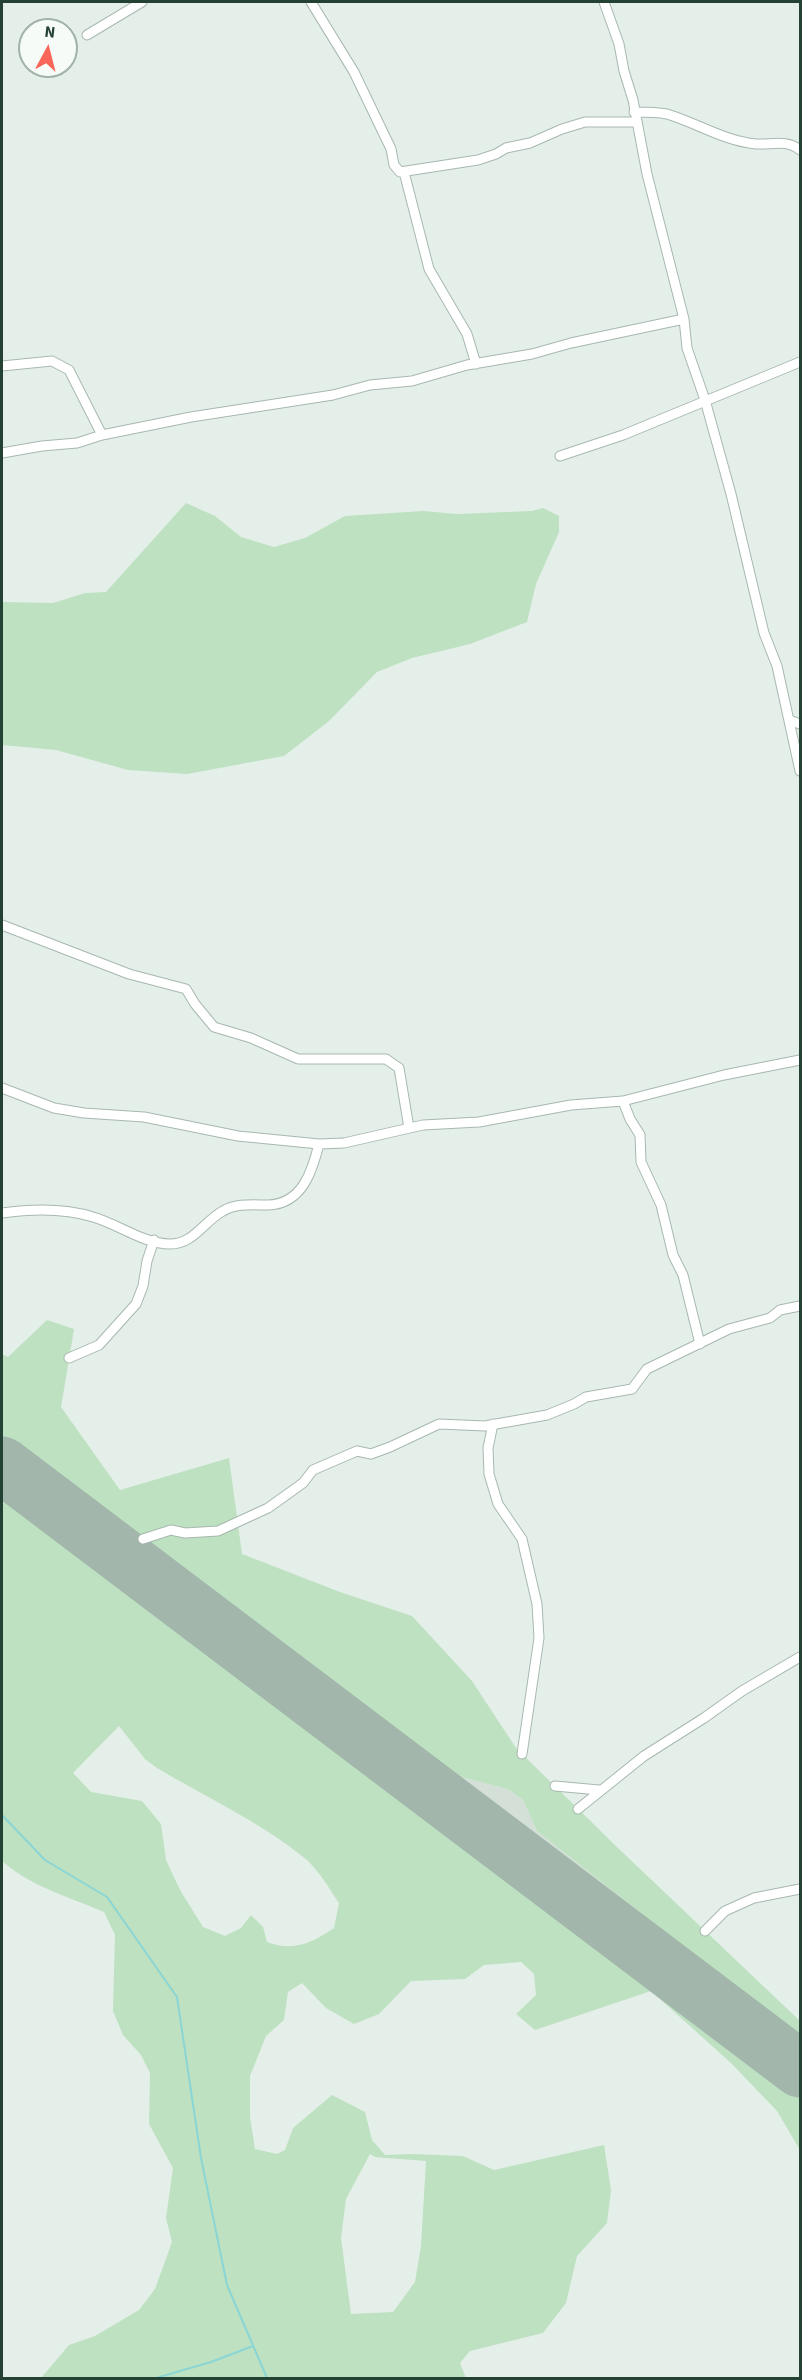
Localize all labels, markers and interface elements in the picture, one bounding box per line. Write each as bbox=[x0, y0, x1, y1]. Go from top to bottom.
north arrow bbox=[18, 18, 78, 78]
text: N bbox=[43, 21, 57, 44]

